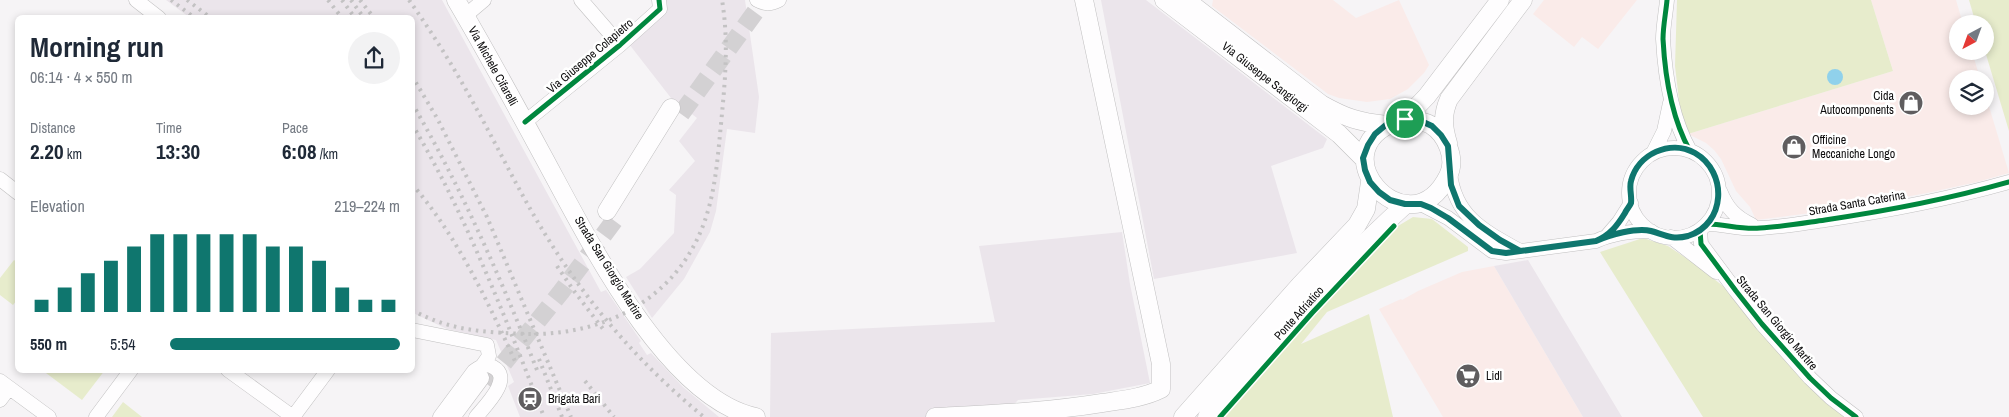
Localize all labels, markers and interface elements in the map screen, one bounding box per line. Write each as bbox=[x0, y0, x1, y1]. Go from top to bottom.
street label: Via Giuseppe Colapietro bbox=[543, 15, 637, 97]
north arrow bbox=[1949, 15, 1994, 60]
map controls bbox=[1949, 15, 1994, 115]
street label: Via Michele Cifarelli bbox=[465, 23, 521, 109]
text: Morning run bbox=[30, 28, 164, 66]
button: share bbox=[348, 32, 400, 84]
street label: Via Giuseppe Sangiorgi bbox=[1219, 38, 1311, 116]
text: 06:14 · 4 × 550 m bbox=[30, 66, 133, 88]
button: layers bbox=[1949, 70, 1994, 115]
place label: Cida Autocomponents bbox=[1819, 88, 1895, 118]
shop icon: Cida Autocomponents bbox=[1898, 90, 1924, 116]
pin bbox=[1384, 98, 1426, 140]
icon: arrive bbox=[1391, 105, 1419, 133]
text: Distance bbox=[30, 119, 75, 137]
text: Time bbox=[156, 119, 182, 137]
text: Pace bbox=[282, 119, 308, 137]
place label: Officine Meccaniche Longo bbox=[1812, 132, 1895, 162]
shop icon: Officine Meccaniche Longo bbox=[1781, 134, 1807, 160]
text: 2.20 bbox=[30, 137, 64, 166]
text: 13:30 bbox=[156, 137, 200, 166]
text: 6:08 bbox=[282, 137, 316, 166]
text: km bbox=[64, 145, 82, 163]
text: /km bbox=[316, 145, 338, 163]
street label: Strada Santa Caterina bbox=[1807, 187, 1907, 219]
text: Elevation bbox=[30, 195, 85, 217]
text: 219–224 m bbox=[334, 195, 400, 217]
street label: Strada San Giorgio Martire bbox=[571, 213, 647, 323]
street label: Strada San Giorgio Martire bbox=[1733, 272, 1821, 374]
street label: Ponte Adriatico bbox=[1271, 283, 1327, 343]
text: 550 m bbox=[30, 333, 67, 355]
text: 5:54 bbox=[110, 333, 136, 355]
supermarket icon: Lidl bbox=[1455, 363, 1481, 389]
place label: Lidl bbox=[1486, 368, 1502, 384]
station icon: Brigata Bari bbox=[517, 386, 543, 412]
place label: Brigata Bari bbox=[548, 391, 601, 407]

